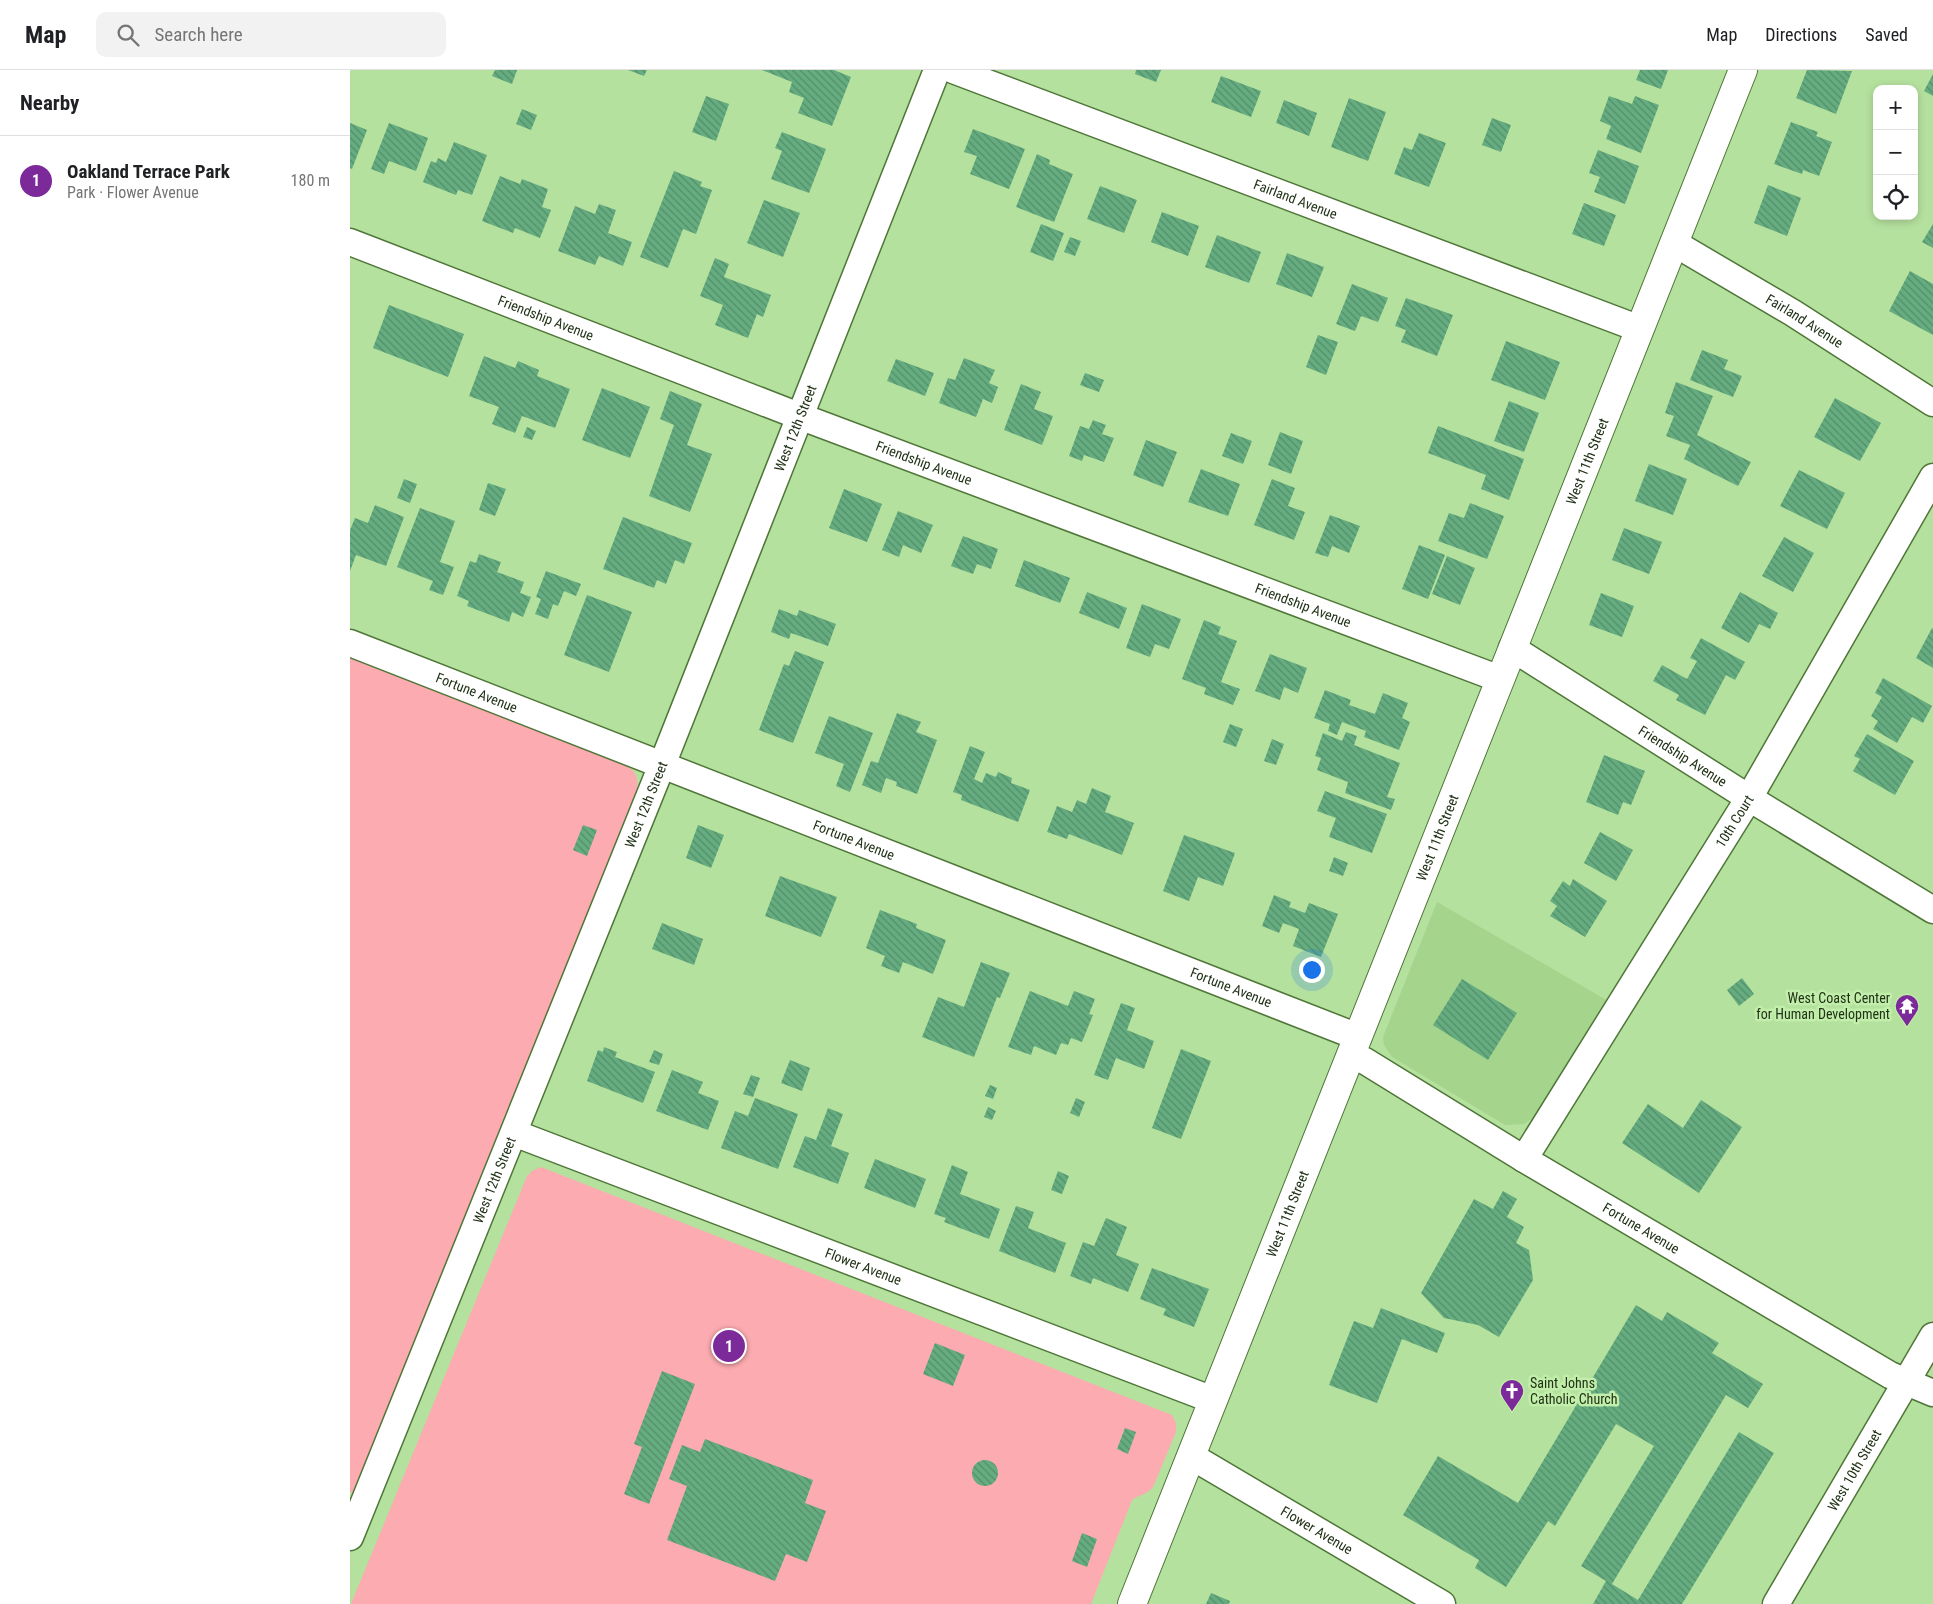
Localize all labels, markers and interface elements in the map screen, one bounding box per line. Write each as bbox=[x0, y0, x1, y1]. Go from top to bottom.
search box bbox=[96, 12, 446, 57]
text: Map bbox=[25, 21, 66, 49]
icon: search bbox=[114, 21, 142, 49]
text: Search here bbox=[154, 23, 243, 46]
text: Map bbox=[1706, 24, 1737, 45]
text: Directions bbox=[1765, 24, 1837, 45]
text: Saved bbox=[1865, 24, 1908, 45]
map controls bbox=[1873, 85, 1918, 220]
button: + bbox=[1873, 85, 1918, 130]
text: Nearby bbox=[20, 91, 79, 115]
button: − bbox=[1873, 130, 1918, 175]
text: Oakland Terrace Park bbox=[67, 160, 230, 183]
text: 1 bbox=[32, 171, 40, 190]
text: 180 m bbox=[291, 171, 330, 190]
button: locate bbox=[1873, 175, 1918, 220]
street label: Fairland Avenue bbox=[1252, 176, 1340, 222]
text: Park · Flower Avenue bbox=[67, 183, 199, 202]
street label: Fairland Avenue bbox=[1763, 291, 1846, 351]
street label: Friendship Avenue bbox=[496, 292, 596, 344]
street label: West 12th Street bbox=[771, 383, 820, 474]
street label: West 11th Street bbox=[1563, 416, 1612, 507]
street label: Friendship Avenue bbox=[874, 438, 975, 488]
street label: Friendship Avenue bbox=[1253, 580, 1354, 631]
street label: Fortune Avenue bbox=[434, 669, 520, 716]
street label: Friendship Avenue bbox=[1636, 722, 1730, 790]
street label: West 12th Street bbox=[621, 759, 671, 850]
street label: West 11th Street bbox=[1413, 792, 1462, 883]
street label: 10th Court bbox=[1712, 792, 1757, 850]
street label: Fortune Avenue bbox=[811, 817, 897, 863]
your location bbox=[1299, 957, 1325, 983]
street label: Fortune Avenue bbox=[1188, 964, 1274, 1011]
place label: West Coast Center for Human Development bbox=[1756, 990, 1890, 1022]
temple icon: West Coast Center for Human Development bbox=[1894, 993, 1920, 1027]
street label: West 12th Street bbox=[470, 1135, 519, 1226]
street label: West 11th Street bbox=[1263, 1168, 1312, 1259]
street label: Fortune Avenue bbox=[1600, 1199, 1683, 1257]
street label: Flower Avenue bbox=[823, 1245, 904, 1288]
pin: 1 bbox=[713, 1327, 745, 1365]
place label: Saint Johns Catholic Church bbox=[1530, 1375, 1618, 1407]
church icon: Saint Johns Catholic Church bbox=[1499, 1378, 1525, 1412]
street label: West 10th Street bbox=[1824, 1427, 1884, 1514]
street label: Flower Avenue bbox=[1278, 1503, 1356, 1558]

